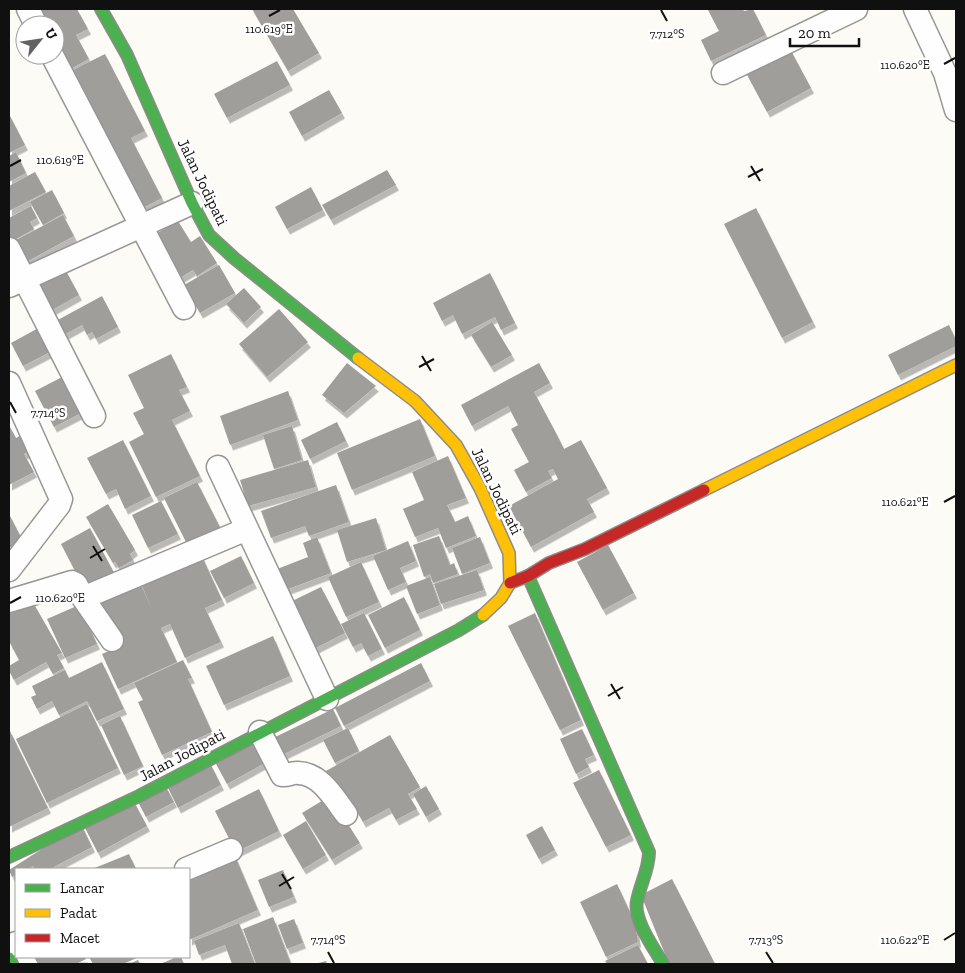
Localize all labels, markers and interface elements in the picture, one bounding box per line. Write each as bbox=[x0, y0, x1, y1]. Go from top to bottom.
north arrow bbox=[15, 15, 65, 65]
scale bar bbox=[790, 15, 859, 47]
text: 110.619°E bbox=[245, 22, 293, 36]
text: 20 m bbox=[798, 24, 831, 42]
text: U bbox=[41, 25, 61, 42]
text: 7.712°S bbox=[650, 27, 684, 41]
text: 110.620°E bbox=[880, 58, 930, 72]
street label: Jalan Jodipati bbox=[174, 135, 232, 229]
text: 110.619°E bbox=[36, 153, 84, 167]
text: 7.714°S bbox=[31, 406, 65, 420]
street label: Jalan Jodipati bbox=[468, 444, 526, 538]
text: 110.621°E bbox=[881, 495, 929, 509]
text: 110.620°E bbox=[35, 591, 85, 605]
street label: Jalan Jodipati bbox=[136, 724, 229, 786]
legend bbox=[15, 868, 190, 958]
text: Lancar bbox=[60, 879, 105, 897]
text: Padat bbox=[60, 904, 97, 922]
text: Macet bbox=[60, 929, 100, 947]
text: 7.714°S bbox=[311, 933, 345, 947]
text: 7.713°S bbox=[749, 933, 783, 947]
text: 110.622°E bbox=[881, 933, 929, 947]

